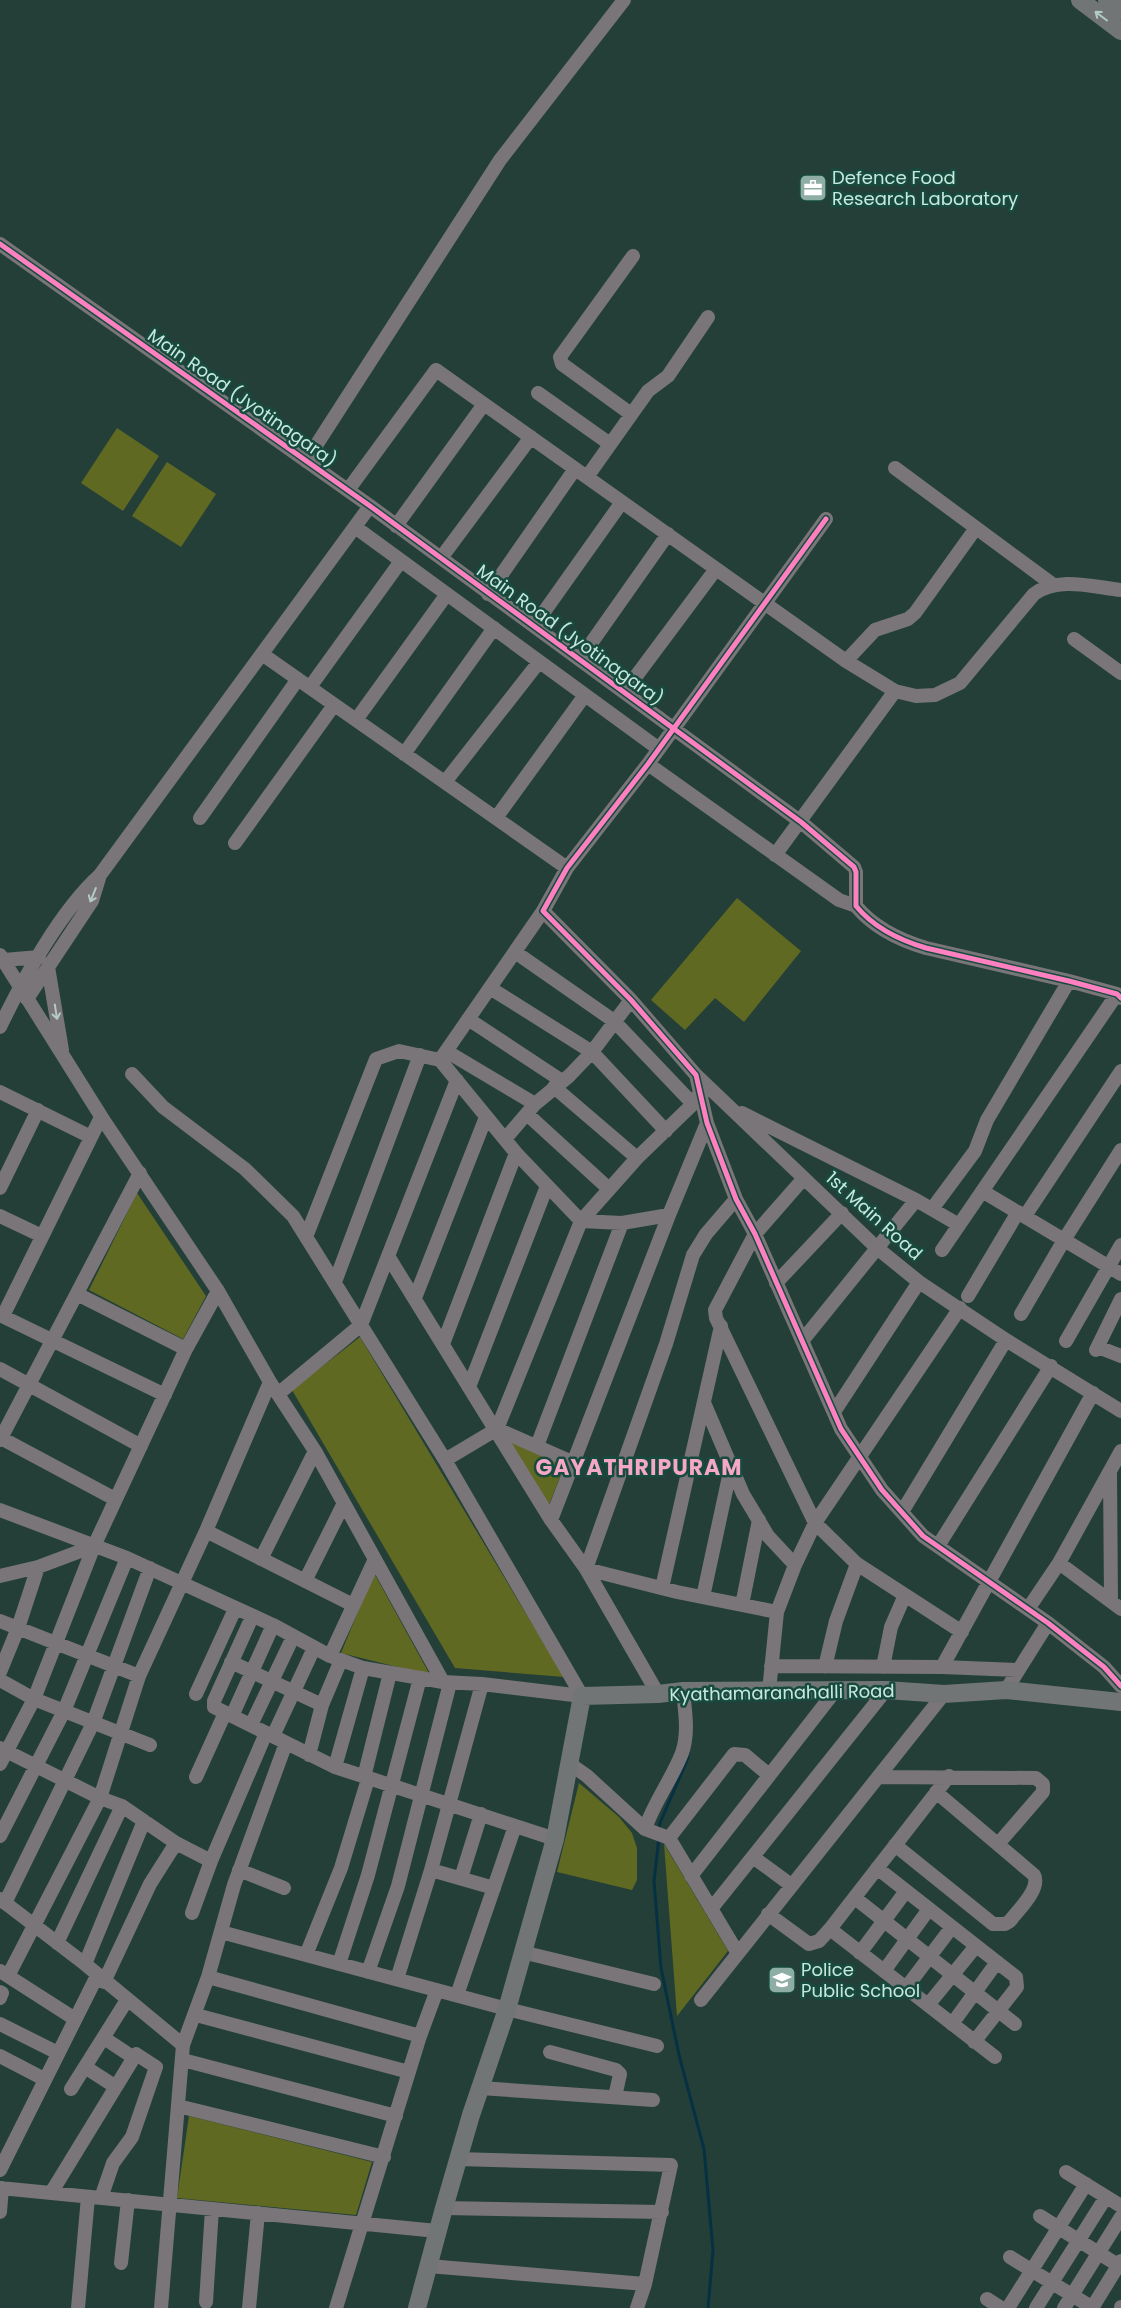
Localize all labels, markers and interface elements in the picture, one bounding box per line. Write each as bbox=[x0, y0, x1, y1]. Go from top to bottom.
one-way arrow bbox=[1095, 10, 1108, 21]
place label: Defence Food Research Laboratory bbox=[832, 165, 1018, 211]
office icon: Defence Food Research Laboratory bbox=[798, 173, 828, 203]
street label: Main Road (Jyotinagara) bbox=[143, 323, 342, 472]
street label: Main Road (Jyotinagara) bbox=[472, 558, 669, 711]
one-way arrow bbox=[88, 888, 97, 903]
one-way arrow bbox=[51, 1003, 61, 1019]
street label: 1st Main Road bbox=[821, 1166, 928, 1266]
district label: GAYATHRIPURAM bbox=[536, 1452, 742, 1483]
street label: Kyathamaranahalli Road bbox=[669, 1678, 895, 1707]
place label: Police Public School bbox=[801, 1957, 920, 2003]
school or university icon: Police Public School bbox=[767, 1965, 797, 1995]

